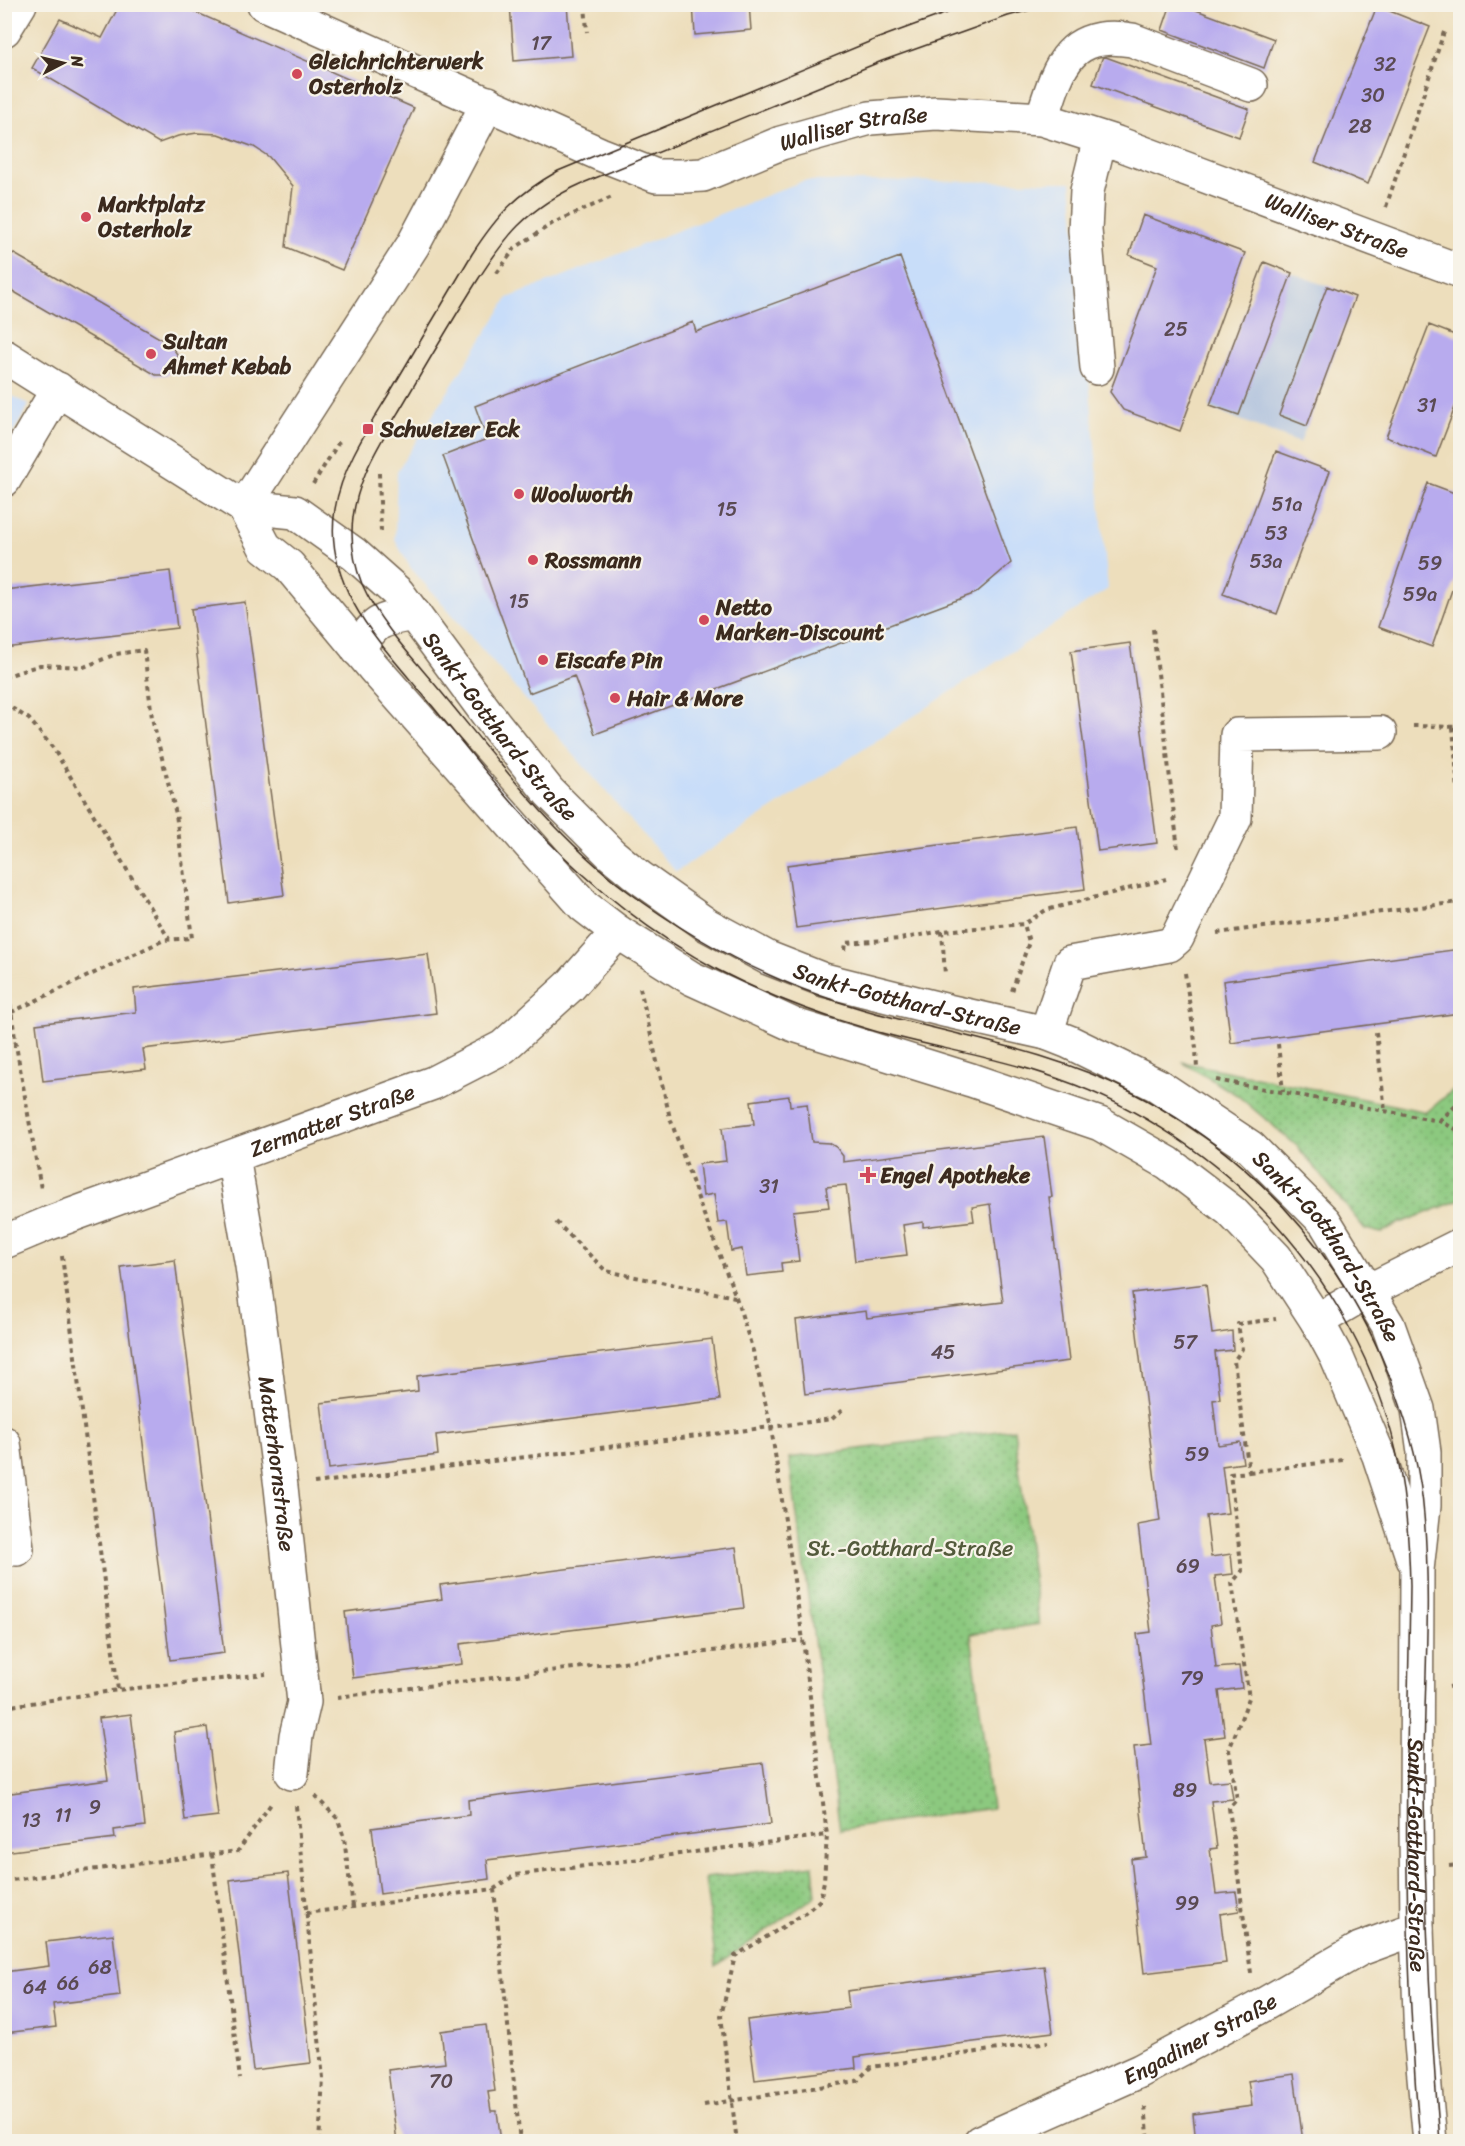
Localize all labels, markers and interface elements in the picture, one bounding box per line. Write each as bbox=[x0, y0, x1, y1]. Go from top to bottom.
house number: 17 bbox=[531, 26, 553, 61]
north arrow bbox=[33, 33, 93, 93]
place label: Gleichrichterwerk Osterholz bbox=[308, 42, 484, 106]
house number: 32 bbox=[1374, 47, 1397, 82]
text: N bbox=[62, 53, 93, 69]
marker: Gleichrichterwerk Osterholz bbox=[290, 67, 304, 81]
house number: 30 bbox=[1361, 78, 1385, 113]
street label: Walliser Straße bbox=[775, 95, 929, 163]
house number: 28 bbox=[1348, 109, 1372, 144]
street label: Walliser Straße bbox=[1259, 181, 1415, 270]
place label: Marktplatz Osterholz bbox=[97, 185, 206, 249]
marker: Marktplatz Osterholz bbox=[79, 210, 93, 224]
house number: 25 bbox=[1164, 312, 1188, 347]
place label: Sultan Ahmet Kebab bbox=[162, 322, 292, 386]
marker: Sultan Ahmet Kebab bbox=[144, 347, 158, 361]
house number: 31 bbox=[1417, 388, 1437, 423]
place label: Schweizer Eck bbox=[379, 410, 521, 449]
marker: Schweizer Eck bbox=[361, 422, 375, 436]
place label: Woolworth bbox=[531, 475, 633, 514]
marker: Woolworth bbox=[512, 487, 526, 501]
house number: 51a bbox=[1272, 487, 1302, 522]
house number: 15 bbox=[717, 492, 737, 527]
house number: 53 bbox=[1264, 516, 1288, 551]
place label: Rossmann bbox=[544, 541, 642, 580]
house number: 53a bbox=[1249, 544, 1283, 579]
house number: 59 bbox=[1418, 546, 1442, 581]
marker: Rossmann bbox=[526, 553, 540, 567]
house number: 59a bbox=[1403, 577, 1437, 612]
house number: 15 bbox=[509, 584, 529, 619]
place label: Netto Marken-Discount bbox=[715, 588, 884, 652]
marker: Netto Marken-Discount bbox=[697, 613, 711, 627]
street label: Sankt-Gotthard-Straße bbox=[412, 623, 587, 831]
place label: Eiscafe Pin bbox=[555, 641, 663, 680]
marker: Eiscafe Pin bbox=[536, 653, 550, 667]
place label: Hair & More bbox=[626, 679, 744, 718]
marker: Hair & More bbox=[608, 691, 622, 705]
street label: Sankt-Gotthard-Straße bbox=[787, 951, 1025, 1047]
street label: Zermatter Straße bbox=[244, 1072, 420, 1169]
street label: Sankt-Gotthard-Straße bbox=[1243, 1140, 1412, 1348]
place label: Engel Apotheke bbox=[880, 1156, 1031, 1195]
marker: Engel Apotheke bbox=[861, 1168, 875, 1182]
house number: 31 bbox=[759, 1169, 779, 1204]
house number: 57 bbox=[1173, 1325, 1198, 1360]
house number: 45 bbox=[931, 1335, 955, 1370]
street label: Matterhornstraße bbox=[247, 1374, 307, 1553]
house number: 59 bbox=[1185, 1437, 1209, 1472]
park label: St.-Gotthard-Straße bbox=[807, 1529, 1013, 1568]
house number: 69 bbox=[1176, 1549, 1200, 1584]
house number: 79 bbox=[1180, 1661, 1204, 1696]
street label: Sankt-Gotthard-Straße bbox=[1396, 1738, 1438, 1973]
house number: 89 bbox=[1173, 1773, 1197, 1808]
house number: 9 bbox=[89, 1790, 101, 1825]
house number: 11 bbox=[54, 1798, 72, 1833]
house number: 13 bbox=[21, 1803, 41, 1838]
house number: 99 bbox=[1175, 1886, 1199, 1921]
house number: 68 bbox=[88, 1950, 112, 1985]
house number: 66 bbox=[57, 1966, 79, 2001]
house number: 64 bbox=[23, 1970, 47, 2005]
street label: Engadiner Straße bbox=[1117, 1982, 1285, 2096]
house number: 70 bbox=[429, 2064, 453, 2099]

